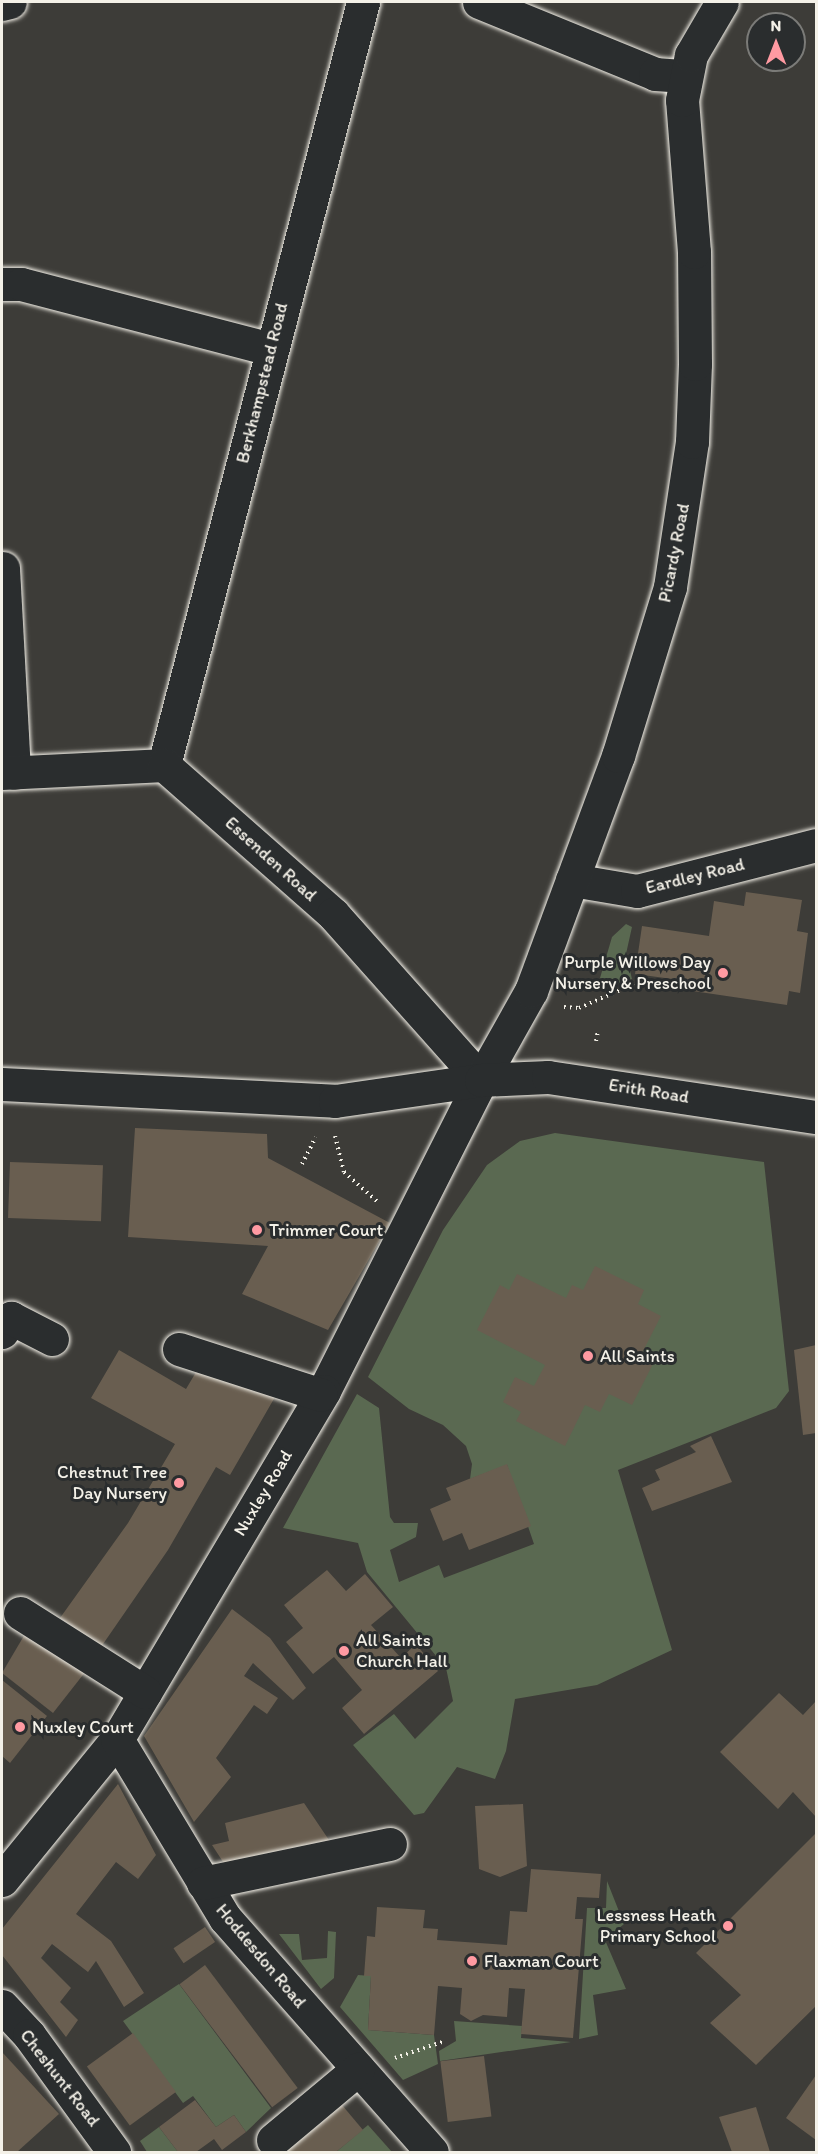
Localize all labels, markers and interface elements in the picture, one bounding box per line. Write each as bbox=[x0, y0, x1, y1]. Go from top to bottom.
north arrow bbox=[746, 12, 806, 72]
text: N bbox=[771, 16, 781, 35]
street label: Berkhampstead Road bbox=[232, 301, 292, 465]
street label: Picardy Road bbox=[654, 502, 694, 604]
street label: Essenden Road bbox=[221, 812, 321, 906]
street label: Eardley Road bbox=[643, 853, 747, 899]
place label: Purple Willows Day Nursery & Preschool bbox=[554, 952, 711, 994]
marker: Purple Willows Day Nursery & Preschool bbox=[716, 966, 730, 980]
street label: Erith Road bbox=[607, 1074, 691, 1108]
place label: Trimmer Court bbox=[269, 1219, 383, 1241]
marker: Trimmer Court bbox=[250, 1223, 264, 1237]
place label: All Saints bbox=[600, 1345, 675, 1367]
marker: All Saints bbox=[581, 1349, 595, 1363]
street label: Nuxley Road bbox=[229, 1446, 297, 1540]
place label: Chestnut Tree Day Nursery bbox=[59, 1462, 167, 1504]
marker: Chestnut Tree Day Nursery bbox=[172, 1476, 186, 1490]
place label: All Saints Church Hall bbox=[356, 1630, 448, 1672]
marker: All Saints Church Hall bbox=[337, 1644, 351, 1658]
place label: Nuxley Court bbox=[32, 1716, 134, 1738]
marker: Nuxley Court bbox=[13, 1720, 27, 1734]
street label: Hoddesdon Road bbox=[211, 1900, 311, 2012]
place label: Lessness Heath Primary School bbox=[598, 1905, 716, 1948]
marker: Lessness Heath Primary School bbox=[721, 1919, 735, 1933]
place label: Flaxman Court bbox=[484, 1950, 599, 1972]
marker: Flaxman Court bbox=[465, 1954, 479, 1968]
street label: Cheshunt Road bbox=[15, 2025, 105, 2131]

